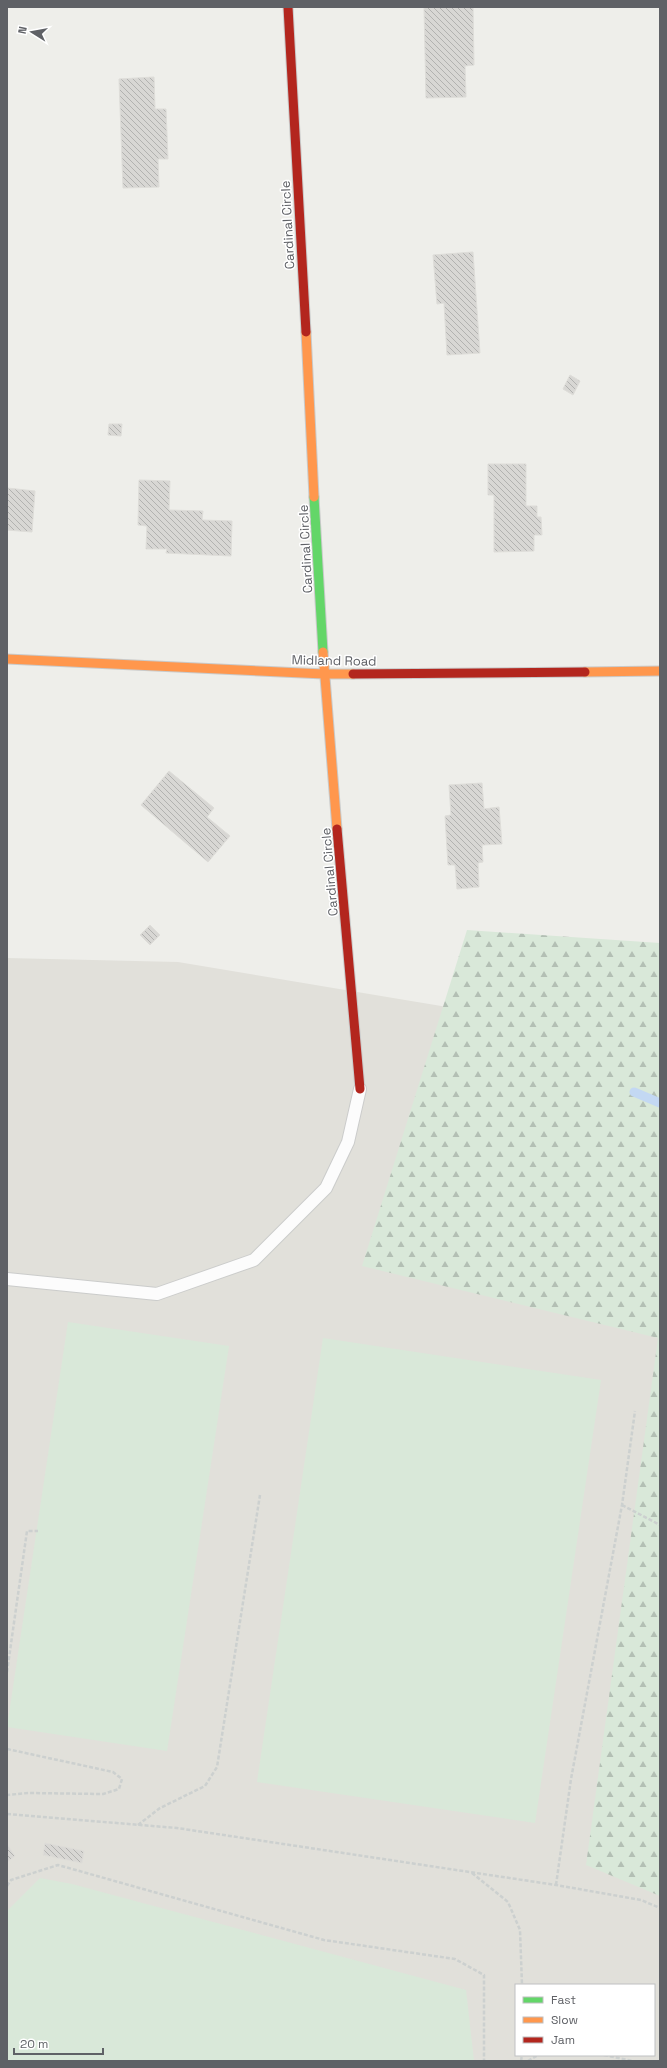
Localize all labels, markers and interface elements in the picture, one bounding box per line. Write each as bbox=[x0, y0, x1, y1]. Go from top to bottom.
north arrow bbox=[12, 12, 52, 52]
text: N bbox=[15, 25, 30, 35]
street label: Cardinal Circle bbox=[277, 180, 298, 270]
street label: Cardinal Circle bbox=[295, 504, 316, 594]
street label: Midland Road bbox=[291, 651, 377, 670]
street label: Cardinal Circle bbox=[317, 827, 342, 917]
legend bbox=[515, 1984, 655, 2056]
text: Fast bbox=[551, 1992, 576, 2008]
text: Slow bbox=[551, 2012, 578, 2028]
scale bar bbox=[14, 2030, 103, 2056]
text: Jam bbox=[551, 2032, 575, 2048]
text: 20 m bbox=[20, 2036, 48, 2052]

